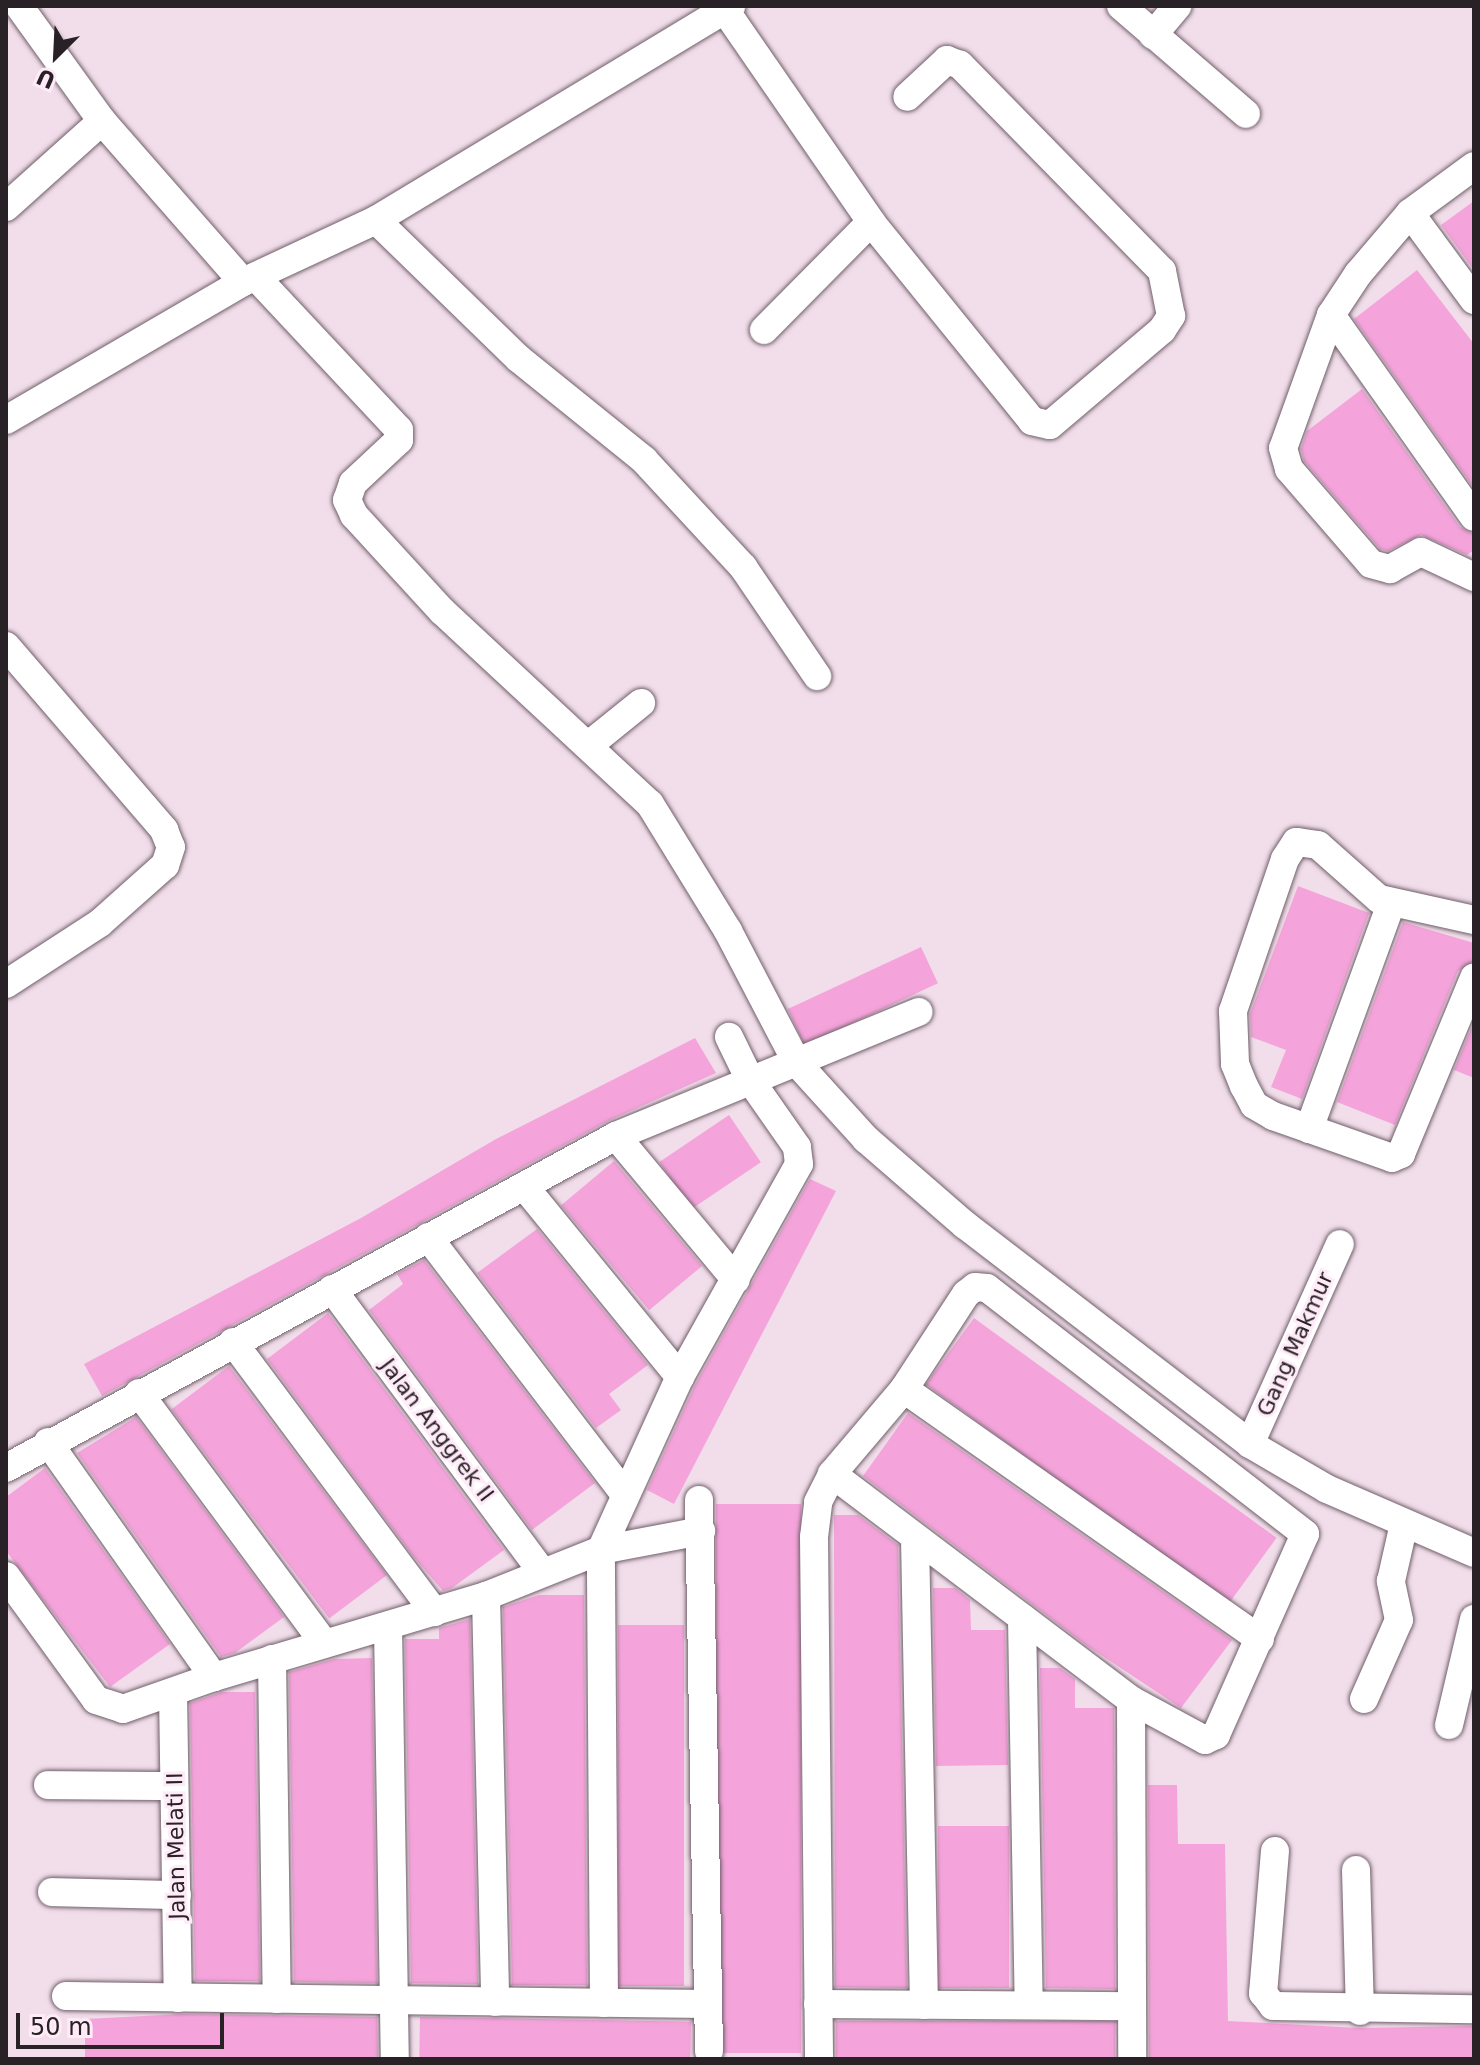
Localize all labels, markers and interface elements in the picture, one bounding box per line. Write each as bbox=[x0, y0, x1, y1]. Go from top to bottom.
north arrow bbox=[16, 16, 96, 96]
text: U bbox=[33, 63, 59, 93]
street label: Gang Makmur bbox=[1251, 1268, 1339, 1420]
street label: Jalan Anggrek II bbox=[375, 1353, 499, 1507]
street label: Jalan Melati II bbox=[162, 1772, 190, 1920]
scale bar bbox=[20, 1997, 228, 2047]
text: 50 m bbox=[30, 2013, 92, 2041]

